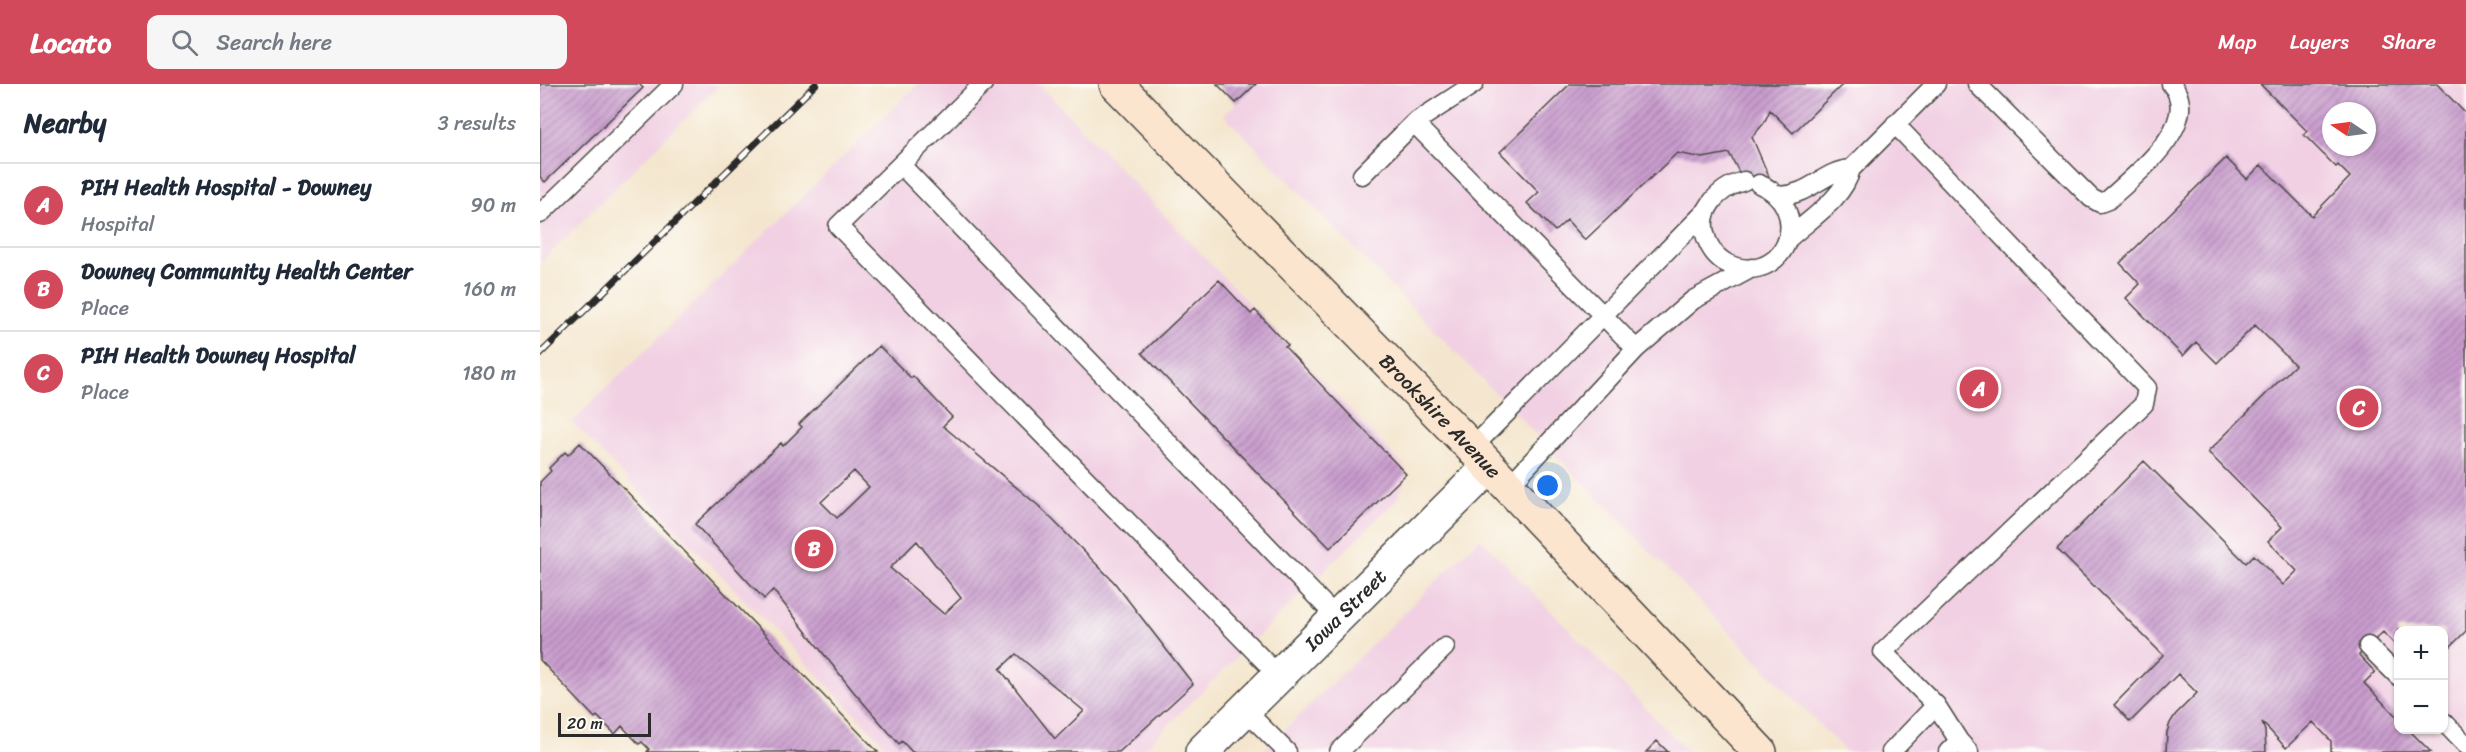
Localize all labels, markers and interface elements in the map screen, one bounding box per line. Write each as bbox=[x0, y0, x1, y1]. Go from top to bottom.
search box bbox=[147, 15, 567, 69]
text: Locato bbox=[30, 18, 111, 67]
text: Search here bbox=[216, 23, 332, 62]
text: Map bbox=[2218, 23, 2257, 61]
text: Layers bbox=[2290, 23, 2349, 61]
text: Share bbox=[2382, 23, 2436, 61]
icon: search bbox=[168, 26, 201, 59]
text: Nearby bbox=[24, 100, 106, 146]
north arrow bbox=[2322, 102, 2376, 156]
text: 3 results bbox=[438, 106, 516, 141]
text: PIH Health Hospital - Downey bbox=[81, 168, 371, 207]
text: A bbox=[37, 188, 50, 223]
text: 90 m bbox=[471, 188, 516, 223]
text: Hospital bbox=[81, 207, 154, 242]
text: Downey Community Health Center bbox=[81, 252, 412, 291]
text: B bbox=[37, 272, 50, 307]
text: 160 m bbox=[463, 272, 516, 307]
text: Place bbox=[81, 291, 129, 326]
text: PIH Health Downey Hospital bbox=[81, 336, 356, 375]
street label: Brookshire Avenue bbox=[1371, 345, 1510, 487]
text: C bbox=[37, 356, 50, 391]
text: 180 m bbox=[462, 356, 516, 391]
pin: A bbox=[1960, 366, 1998, 412]
text: Place bbox=[81, 375, 129, 410]
pin: C bbox=[2340, 386, 2378, 430]
your location bbox=[1533, 471, 1562, 500]
pin: B bbox=[794, 526, 834, 572]
street label: Iowa Street bbox=[1295, 560, 1395, 660]
map controls bbox=[2394, 626, 2448, 734]
button: + bbox=[2394, 626, 2448, 680]
button: − bbox=[2394, 680, 2448, 734]
text: 20 m bbox=[567, 709, 603, 738]
scale bar bbox=[558, 710, 651, 738]

